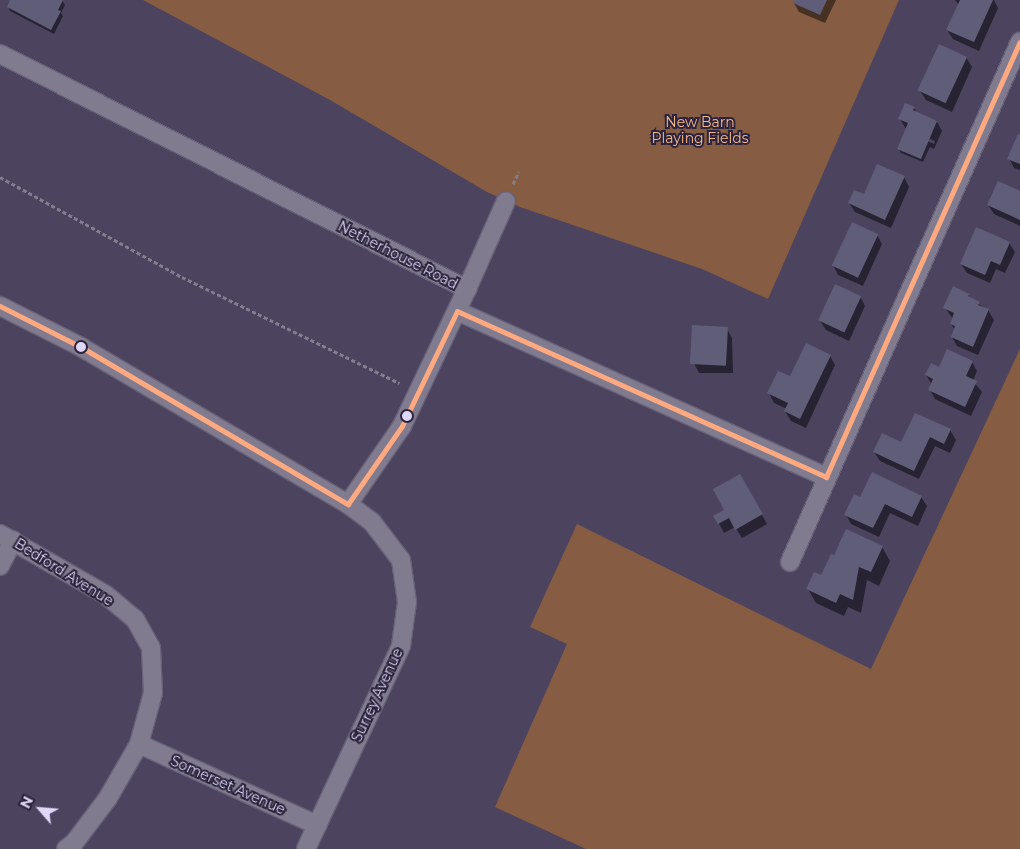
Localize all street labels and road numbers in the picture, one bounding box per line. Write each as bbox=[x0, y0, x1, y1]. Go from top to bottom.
street label: Netherhouse Road bbox=[335, 218, 461, 292]
street label: Bedford Avenue bbox=[11, 535, 117, 609]
street label: Surrey Avenue bbox=[348, 645, 406, 745]
street label: Somerset Avenue bbox=[168, 752, 288, 818]

